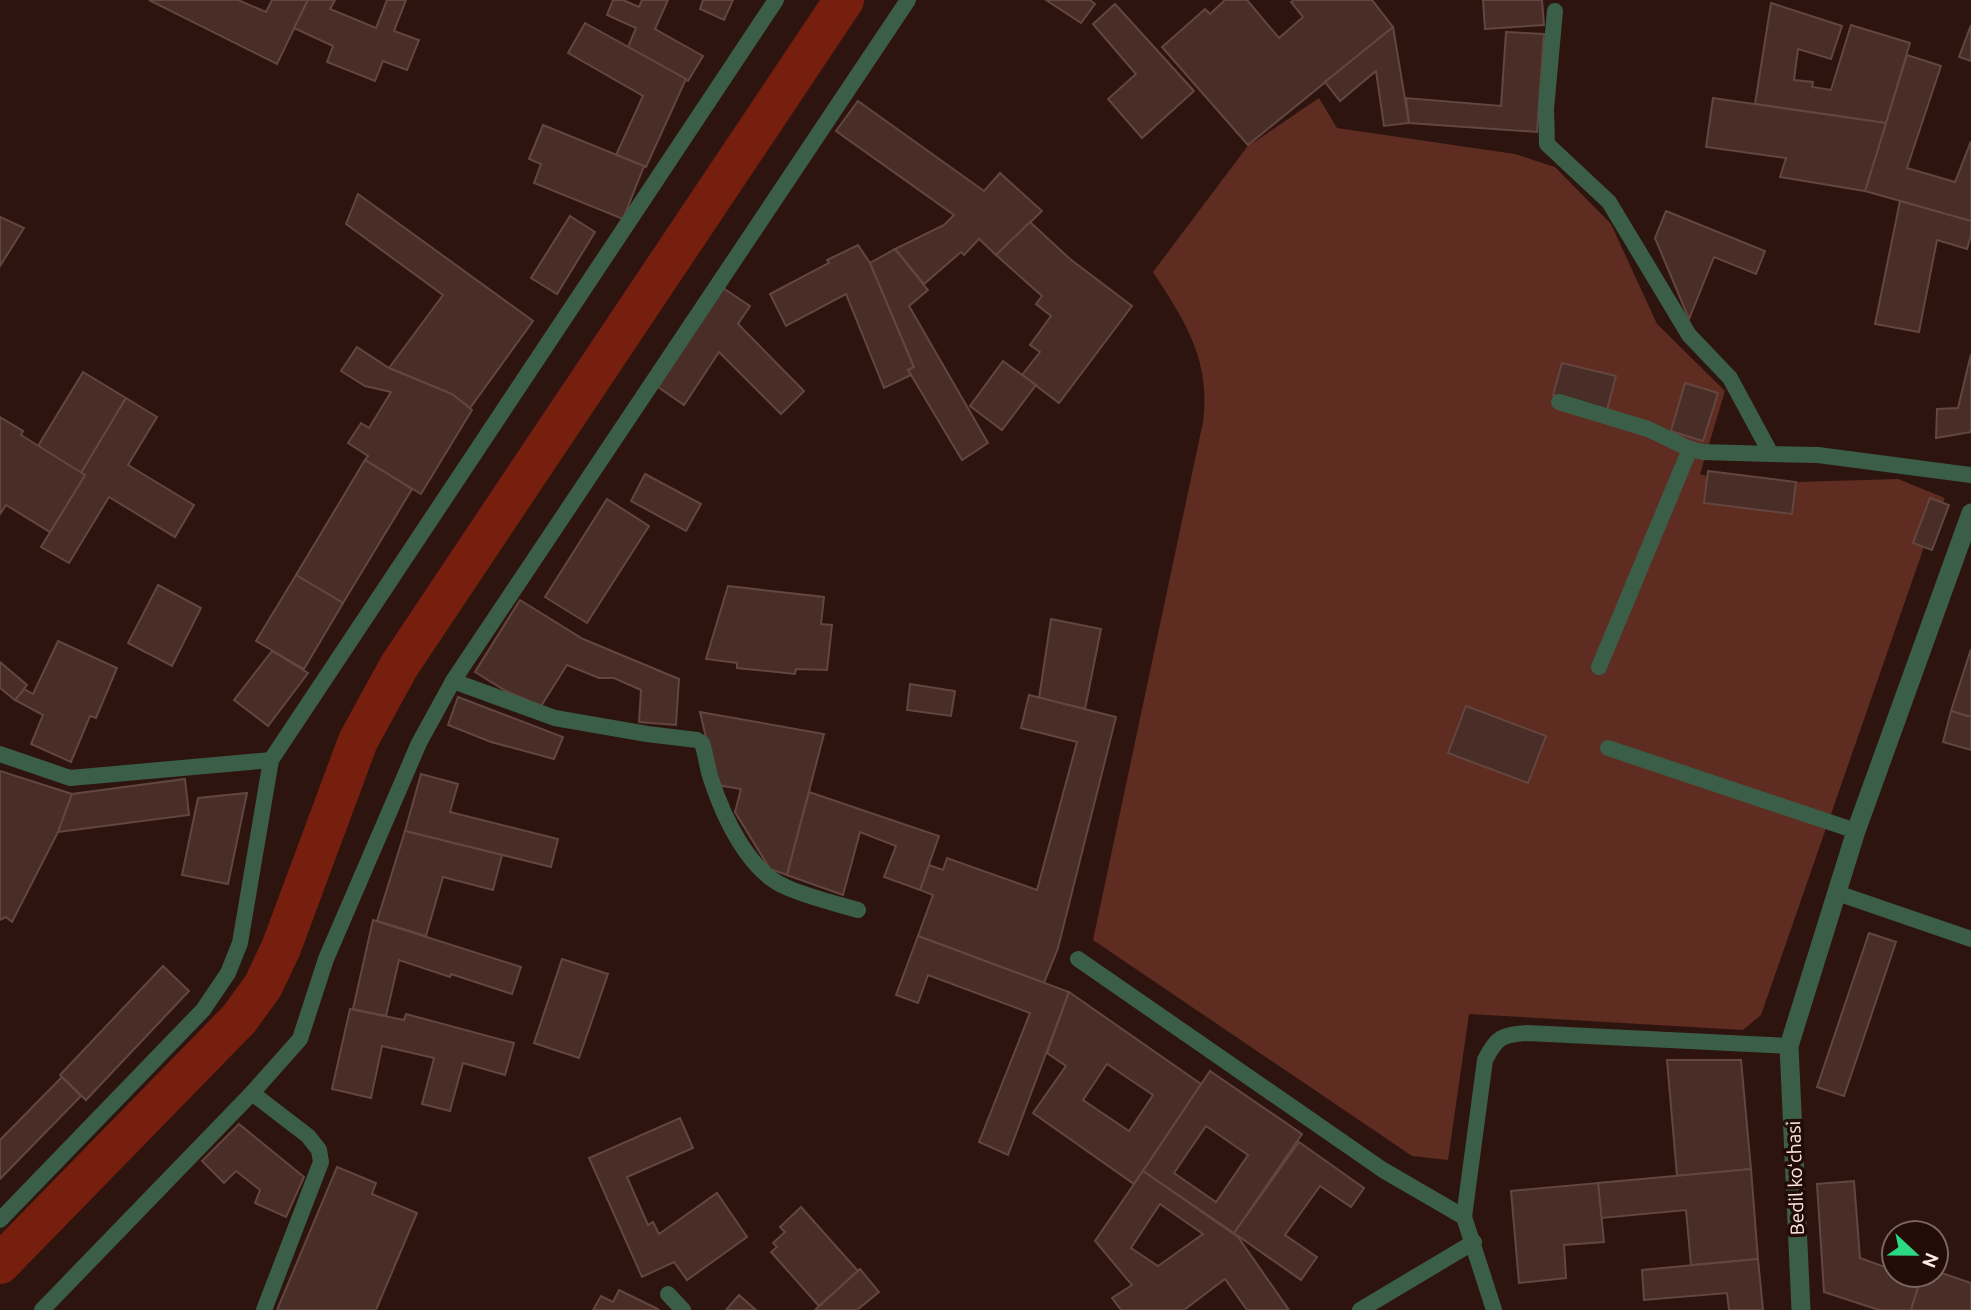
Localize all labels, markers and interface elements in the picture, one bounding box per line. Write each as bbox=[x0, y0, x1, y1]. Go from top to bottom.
street label: Bedil koʻchasi bbox=[1782, 1120, 1808, 1236]
north arrow bbox=[1880, 1219, 1950, 1289]
text: N bbox=[1918, 1250, 1944, 1271]

